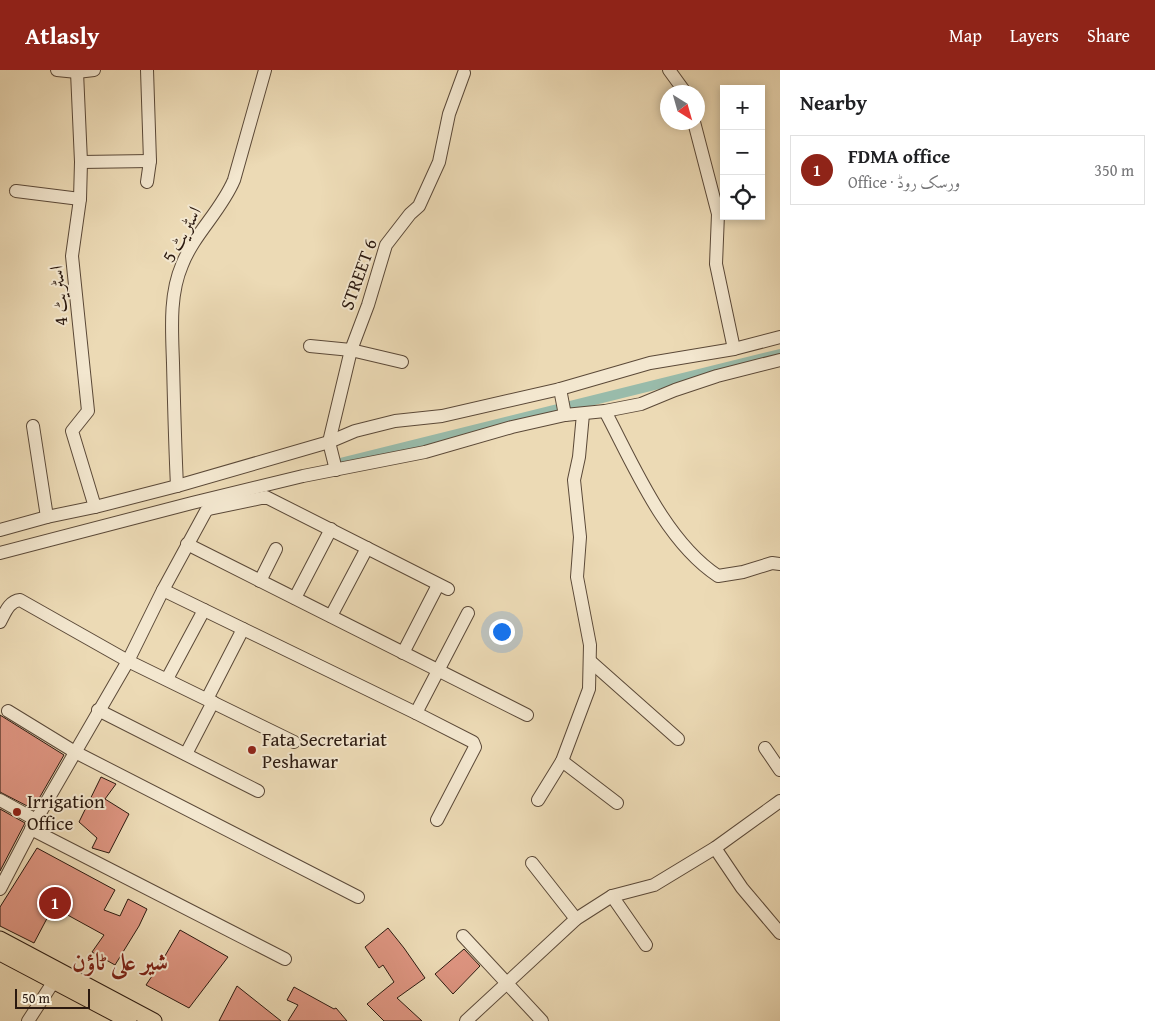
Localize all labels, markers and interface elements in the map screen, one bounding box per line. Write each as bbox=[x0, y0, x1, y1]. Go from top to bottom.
text: Atlasly bbox=[25, 18, 99, 53]
text: Map bbox=[949, 22, 982, 49]
text: Layers bbox=[1010, 22, 1059, 49]
text: Share bbox=[1087, 22, 1130, 49]
north arrow bbox=[660, 85, 705, 130]
map controls bbox=[720, 85, 765, 220]
button: + bbox=[720, 85, 765, 130]
text: Nearby bbox=[800, 87, 867, 118]
button: − bbox=[720, 130, 765, 175]
text: FDMA office bbox=[848, 142, 950, 170]
text: 1 bbox=[813, 158, 821, 182]
text: 350 m bbox=[1094, 158, 1134, 182]
text: Office · ورسک روڈ bbox=[848, 170, 960, 194]
button: locate bbox=[720, 175, 765, 220]
street label: اسٹریٹ 5 bbox=[154, 201, 208, 267]
street label: STREET 6 bbox=[332, 234, 384, 314]
street label: اسٹریٹ 4 bbox=[41, 265, 75, 327]
your location bbox=[489, 619, 515, 645]
place label: Fata Secretariat Peshawar bbox=[262, 725, 387, 775]
marker: Fata Secretariat Peshawar bbox=[246, 744, 258, 756]
place label: Irrigation Office bbox=[27, 787, 105, 837]
marker: Irrigation Office bbox=[11, 806, 23, 818]
pin: 1 bbox=[39, 884, 71, 922]
district label: شیر علی ٹاؤن bbox=[72, 944, 168, 981]
scale bar bbox=[15, 986, 90, 1009]
text: 50 m bbox=[22, 988, 50, 1008]

